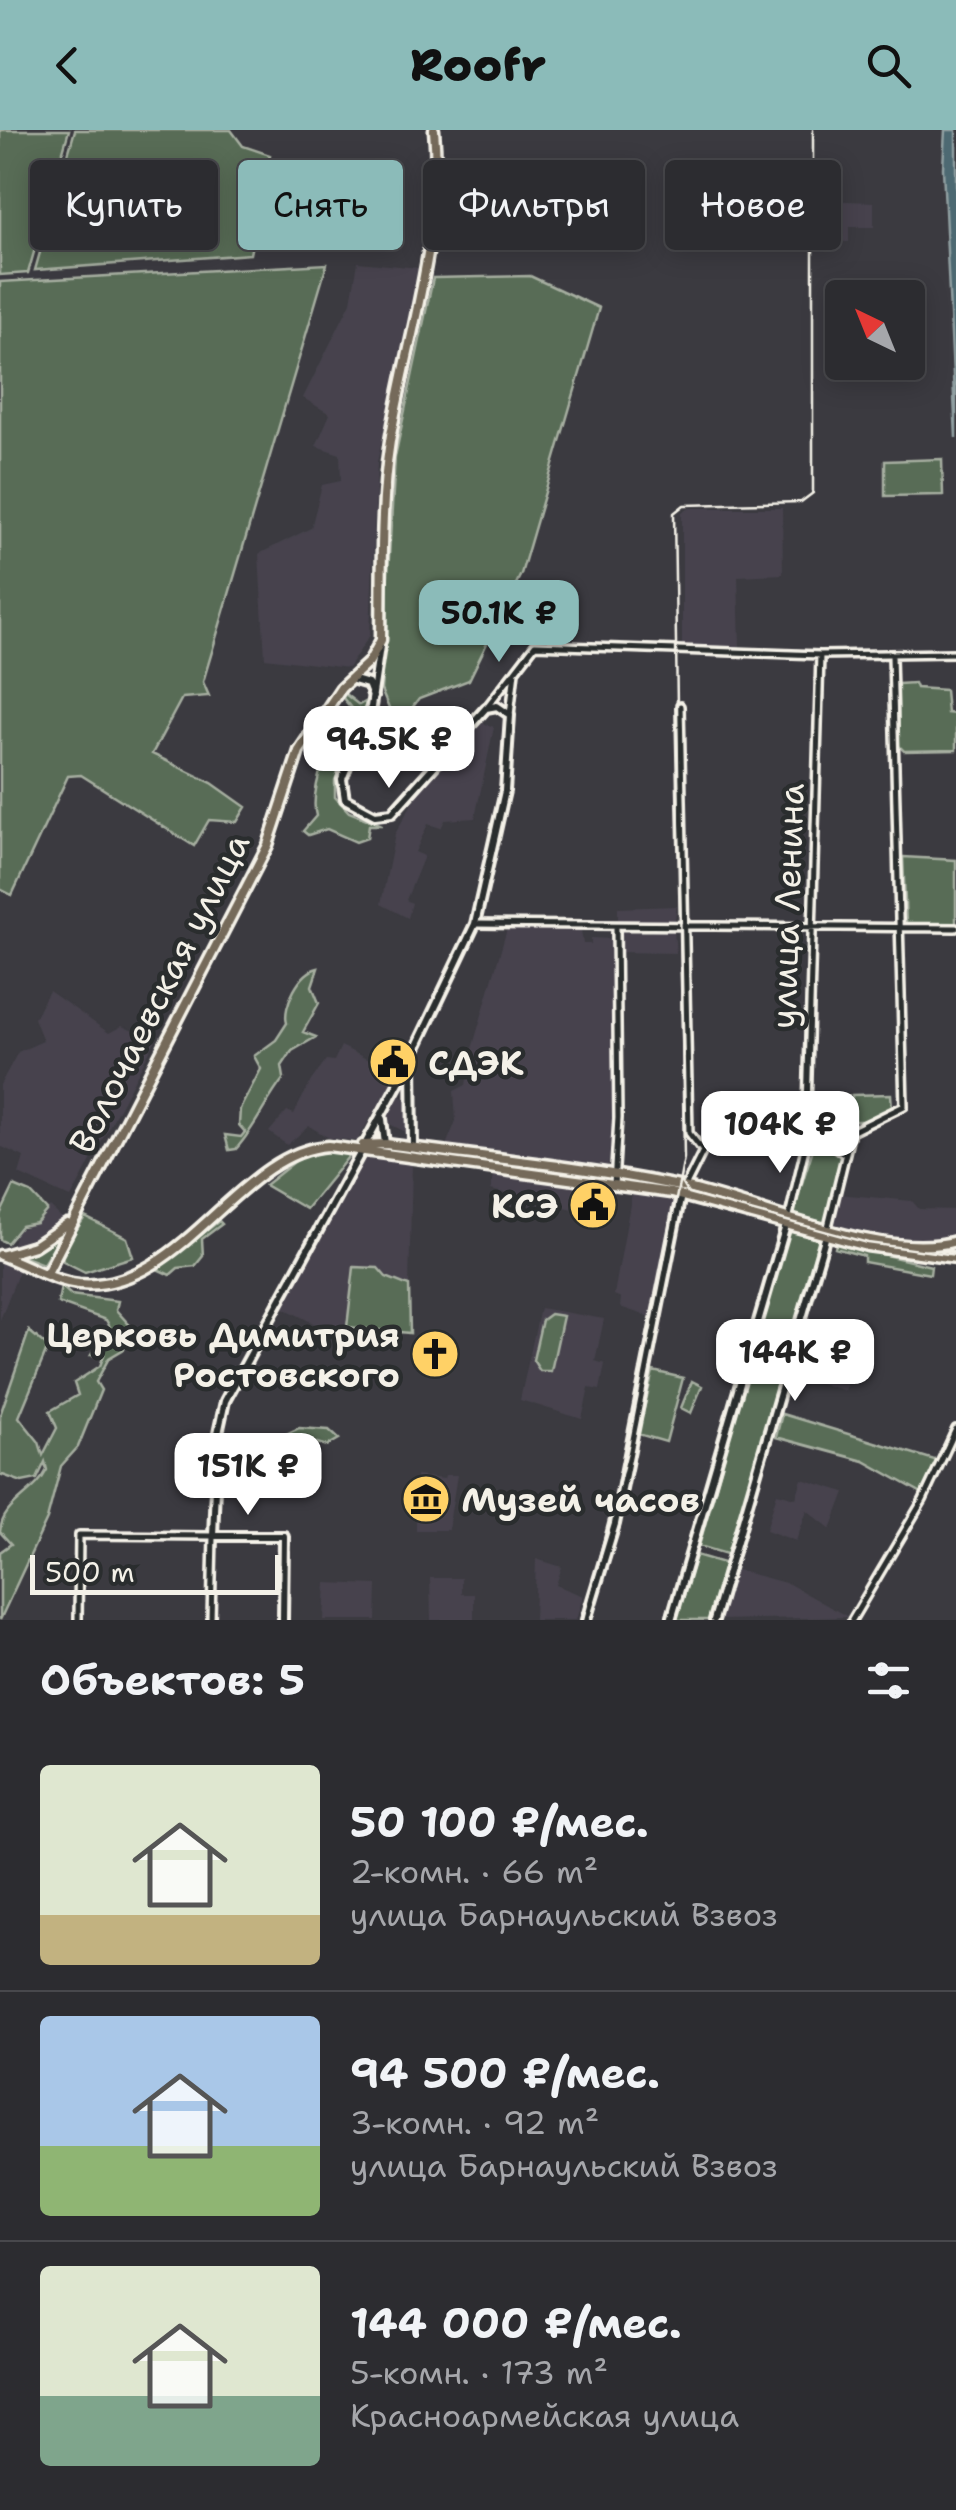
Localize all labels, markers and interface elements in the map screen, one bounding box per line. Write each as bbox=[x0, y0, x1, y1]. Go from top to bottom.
text: Roofr bbox=[410, 35, 546, 95]
icon: back bbox=[40, 38, 95, 93]
icon: search bbox=[861, 38, 916, 93]
chip: Купить bbox=[30, 160, 218, 250]
chip: Снять bbox=[238, 160, 403, 250]
chip: Фильтры bbox=[423, 160, 645, 250]
chip: Новое bbox=[665, 160, 841, 250]
north arrow bbox=[825, 280, 925, 380]
map controls bbox=[825, 280, 925, 380]
pin: 50.1K ₽ bbox=[407, 580, 591, 665]
text: 50.1K ₽ bbox=[441, 591, 557, 634]
pin: 94.5K ₽ bbox=[297, 706, 481, 791]
text: 94.5K ₽ bbox=[325, 717, 453, 760]
street label: улица Ленина bbox=[759, 782, 815, 1030]
street label: Волочаевская улица bbox=[58, 825, 260, 1161]
public building icon: СДЭК bbox=[367, 1036, 419, 1088]
place label: СДЭК bbox=[428, 1039, 524, 1086]
pin: 104K ₽ bbox=[699, 1091, 861, 1176]
text: 104K ₽ bbox=[723, 1102, 837, 1145]
public building icon: КСЭ bbox=[567, 1179, 619, 1231]
place label: КСЭ bbox=[491, 1182, 558, 1229]
place label: Церковь Димитрия Ростовского bbox=[46, 1311, 400, 1398]
pin: 144K ₽ bbox=[714, 1319, 876, 1404]
church icon: Церковь Димитрия Ростовского bbox=[409, 1328, 461, 1380]
text: 144K ₽ bbox=[738, 1330, 852, 1373]
pin: 151K ₽ bbox=[167, 1433, 329, 1518]
text: 151K ₽ bbox=[197, 1444, 299, 1487]
museum icon: Музей часов bbox=[400, 1473, 452, 1525]
place label: Музей часов bbox=[461, 1476, 700, 1523]
scale bar bbox=[30, 1550, 280, 1594]
text: 500 m bbox=[45, 1553, 135, 1591]
text: Объектов: 5 bbox=[40, 1652, 305, 1708]
icon: filters bbox=[861, 1653, 916, 1708]
text: 50 100 ₽/мес. bbox=[350, 1794, 649, 1850]
icon: home bbox=[120, 1805, 240, 1925]
text: 2-комн. · 66 m² bbox=[350, 1850, 598, 1893]
text: улица Барнаульский Взвоз bbox=[350, 1893, 778, 1936]
text: 94 500 ₽/мес. bbox=[350, 2045, 660, 2101]
icon: home bbox=[120, 2056, 240, 2176]
text: 3-комн. · 92 m² bbox=[350, 2101, 599, 2144]
text: улица Барнаульский Взвоз bbox=[350, 2144, 778, 2187]
text: 144 000 ₽/мес. bbox=[350, 2295, 682, 2351]
icon: home bbox=[120, 2306, 240, 2426]
text: 5-комн. · 173 m² bbox=[350, 2351, 608, 2394]
text: Красноармейская улица bbox=[350, 2394, 739, 2437]

